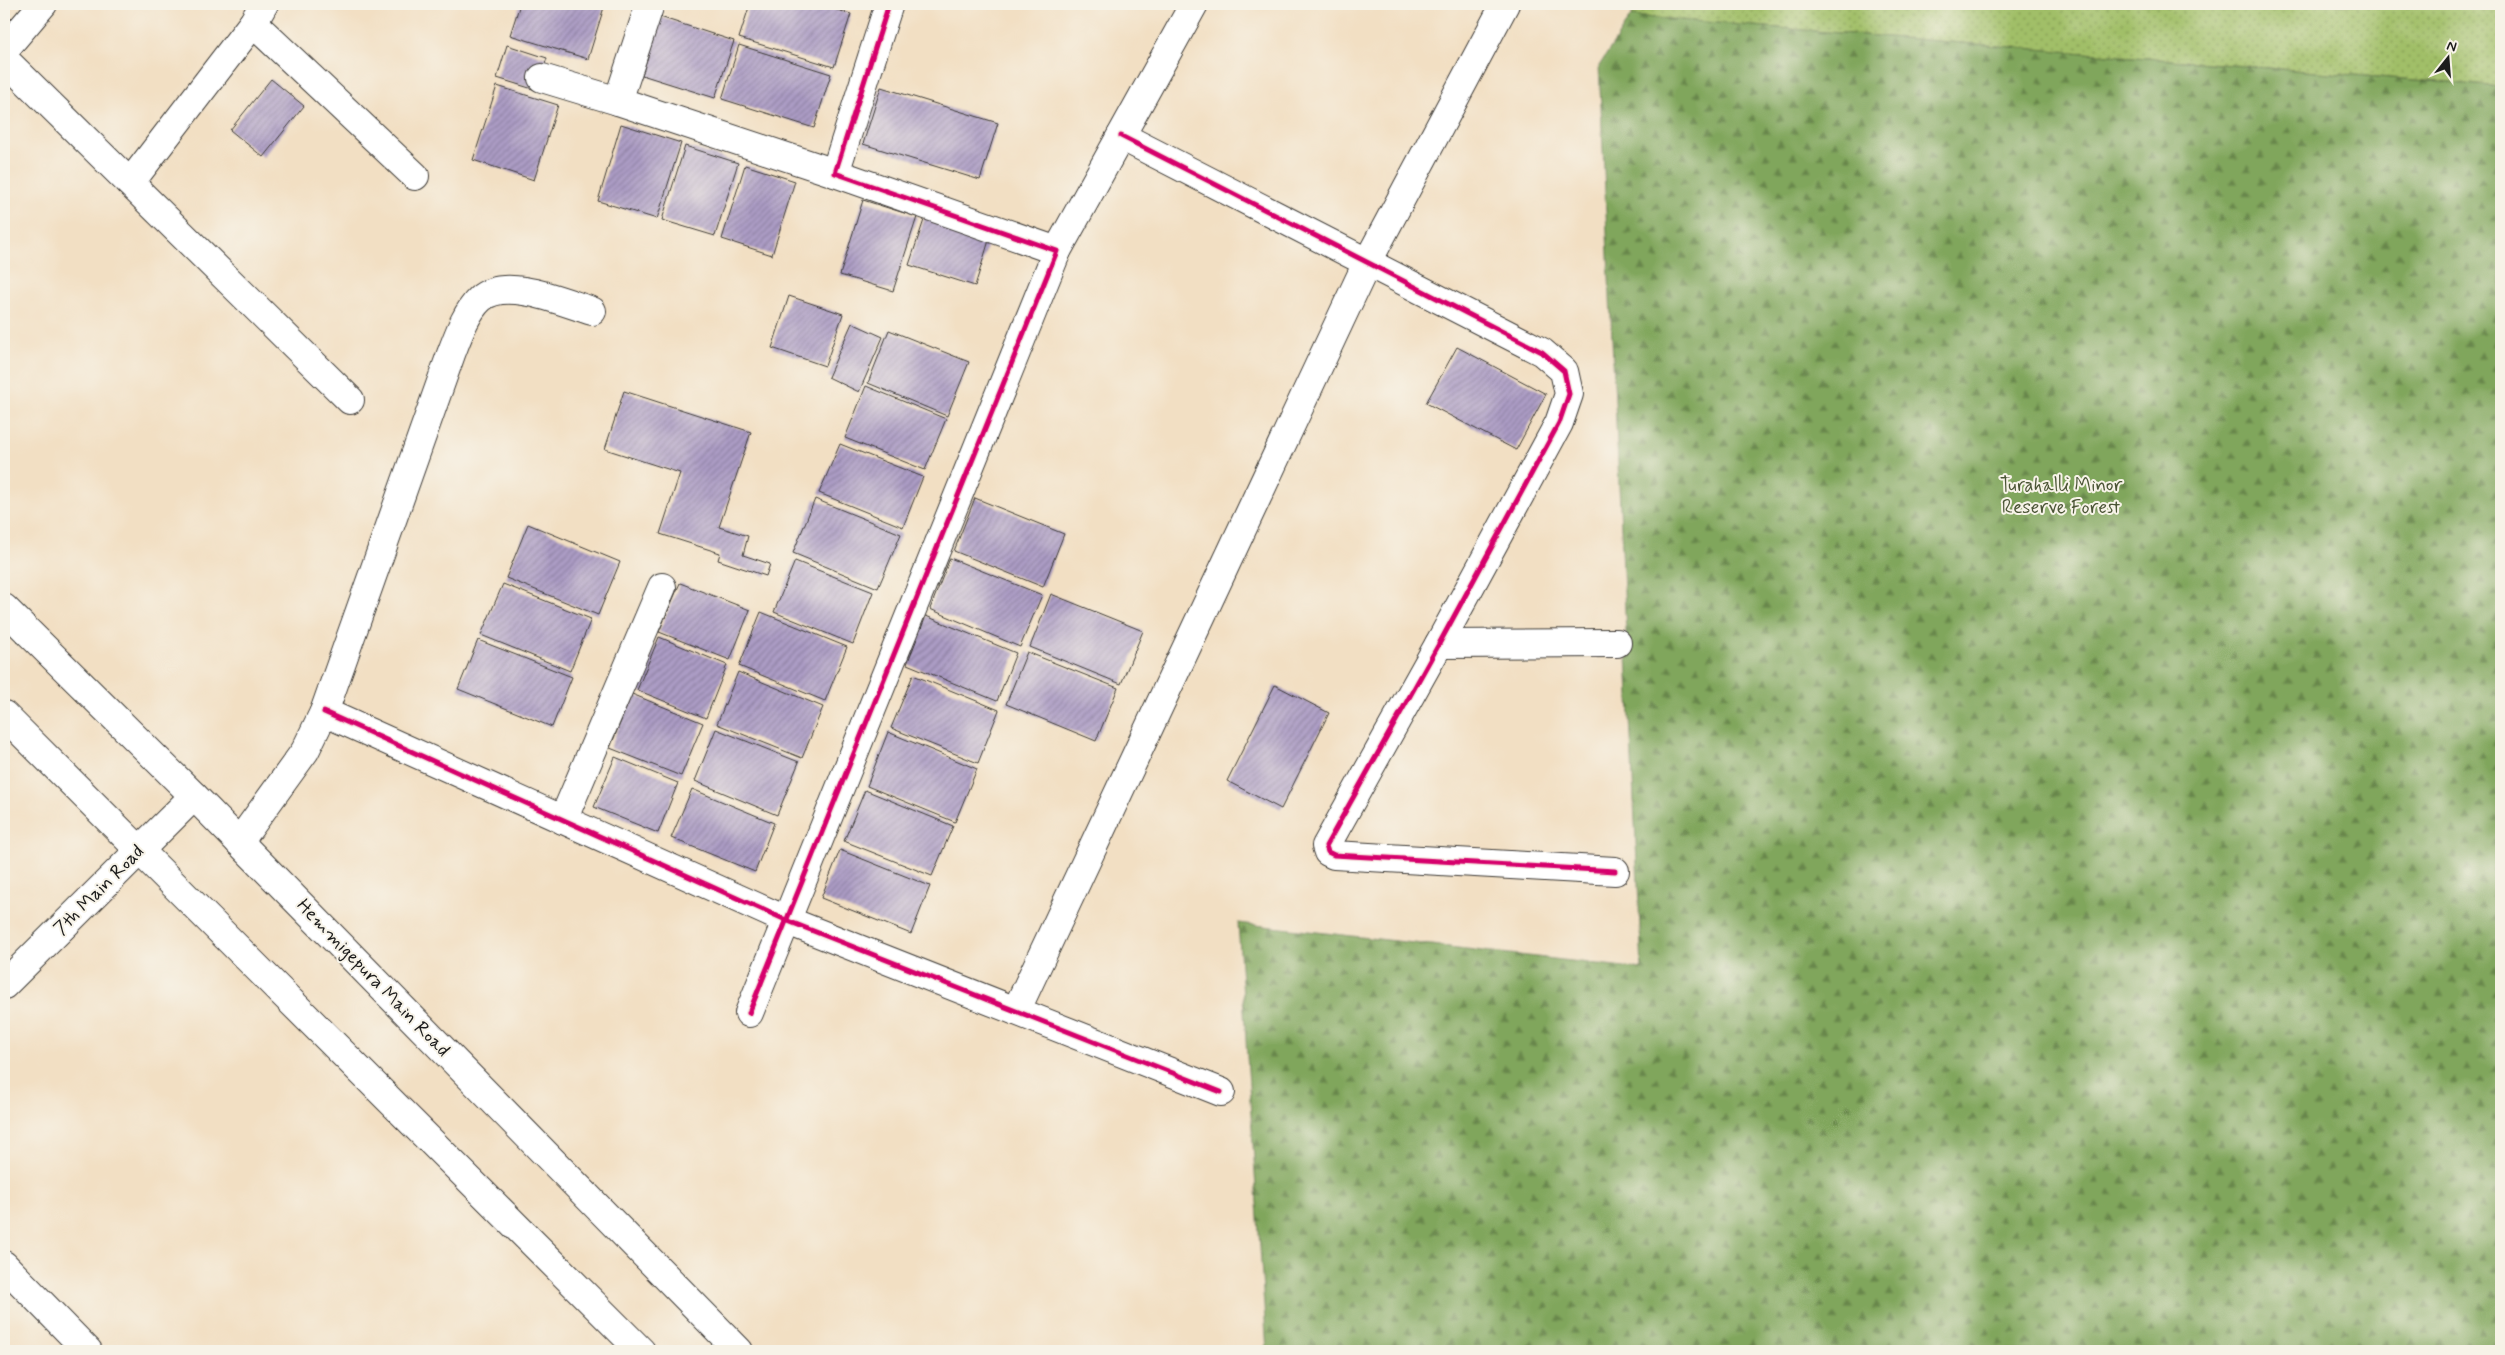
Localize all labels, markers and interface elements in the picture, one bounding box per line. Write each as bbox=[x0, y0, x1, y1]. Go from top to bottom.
north arrow bbox=[2422, 32, 2472, 82]
text: N bbox=[2444, 37, 2459, 56]
park label: Turahalli Minor Reserve Forest bbox=[2000, 473, 2122, 520]
street label: 7th Main Road bbox=[48, 839, 150, 941]
street label: Hemmigepura Main Road bbox=[290, 894, 455, 1063]

